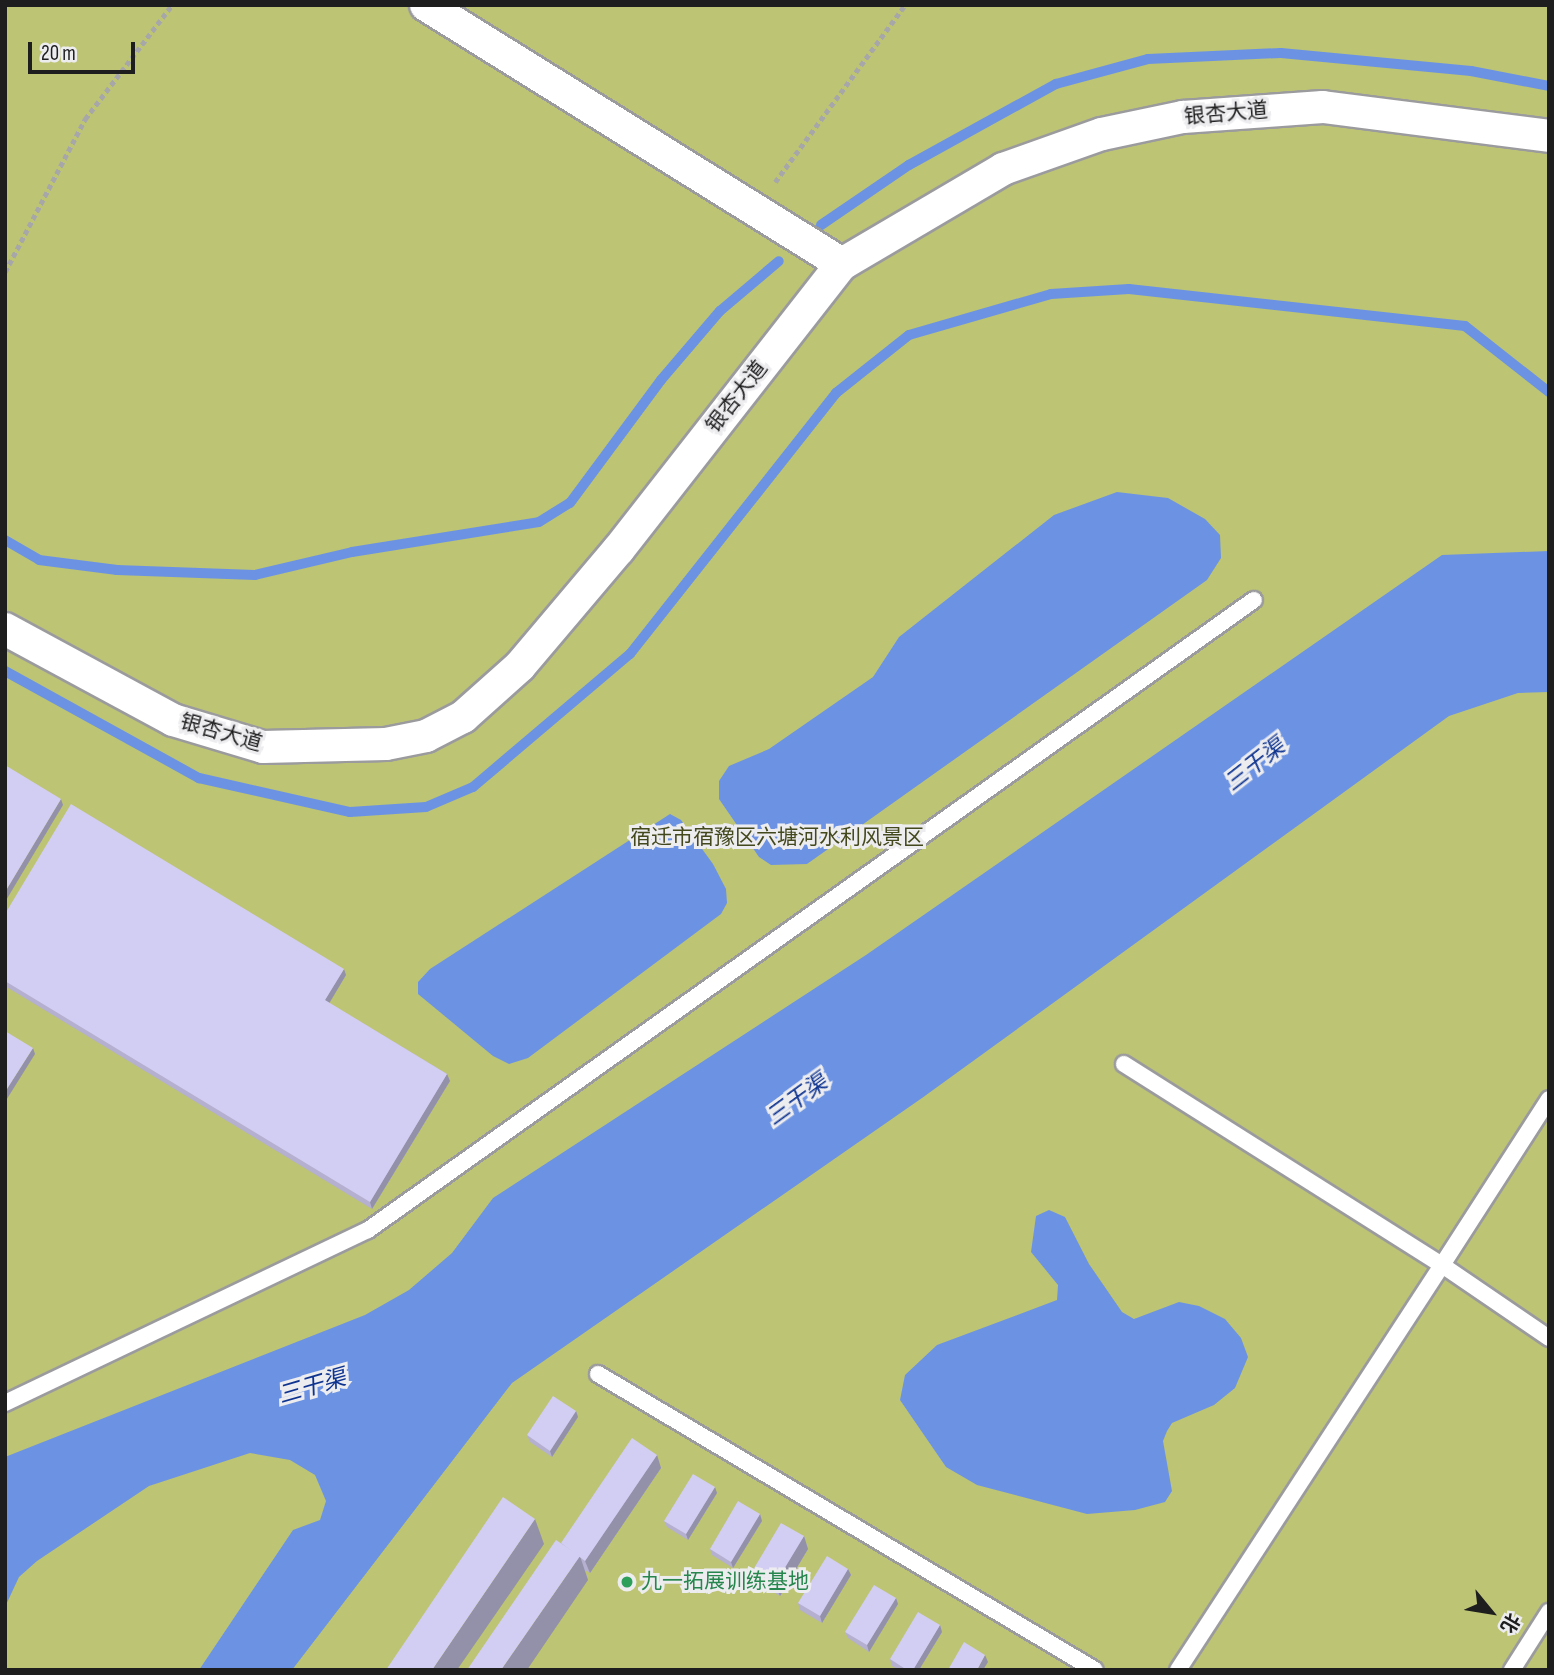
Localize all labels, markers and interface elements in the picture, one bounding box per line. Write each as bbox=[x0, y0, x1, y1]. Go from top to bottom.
scale bar bbox=[32, 28, 138, 72]
text: 20 m bbox=[41, 41, 76, 66]
street label: 银杏大道 bbox=[1183, 98, 1269, 130]
street label: 银杏大道 bbox=[701, 356, 773, 438]
street label: 银杏大道 bbox=[177, 709, 265, 757]
water label: 三干渠 bbox=[1219, 733, 1291, 797]
park label: 宿迁市宿豫区六塘河水利风景区 bbox=[630, 825, 924, 851]
water label: 三干渠 bbox=[761, 1069, 833, 1131]
water label: 三干渠 bbox=[275, 1364, 349, 1410]
place label: 九一拓展训练基地 bbox=[641, 1569, 809, 1595]
marker: 九一拓展训练基地 bbox=[619, 1574, 635, 1590]
north arrow bbox=[1456, 1577, 1526, 1647]
text: 北 bbox=[1495, 1609, 1524, 1637]

